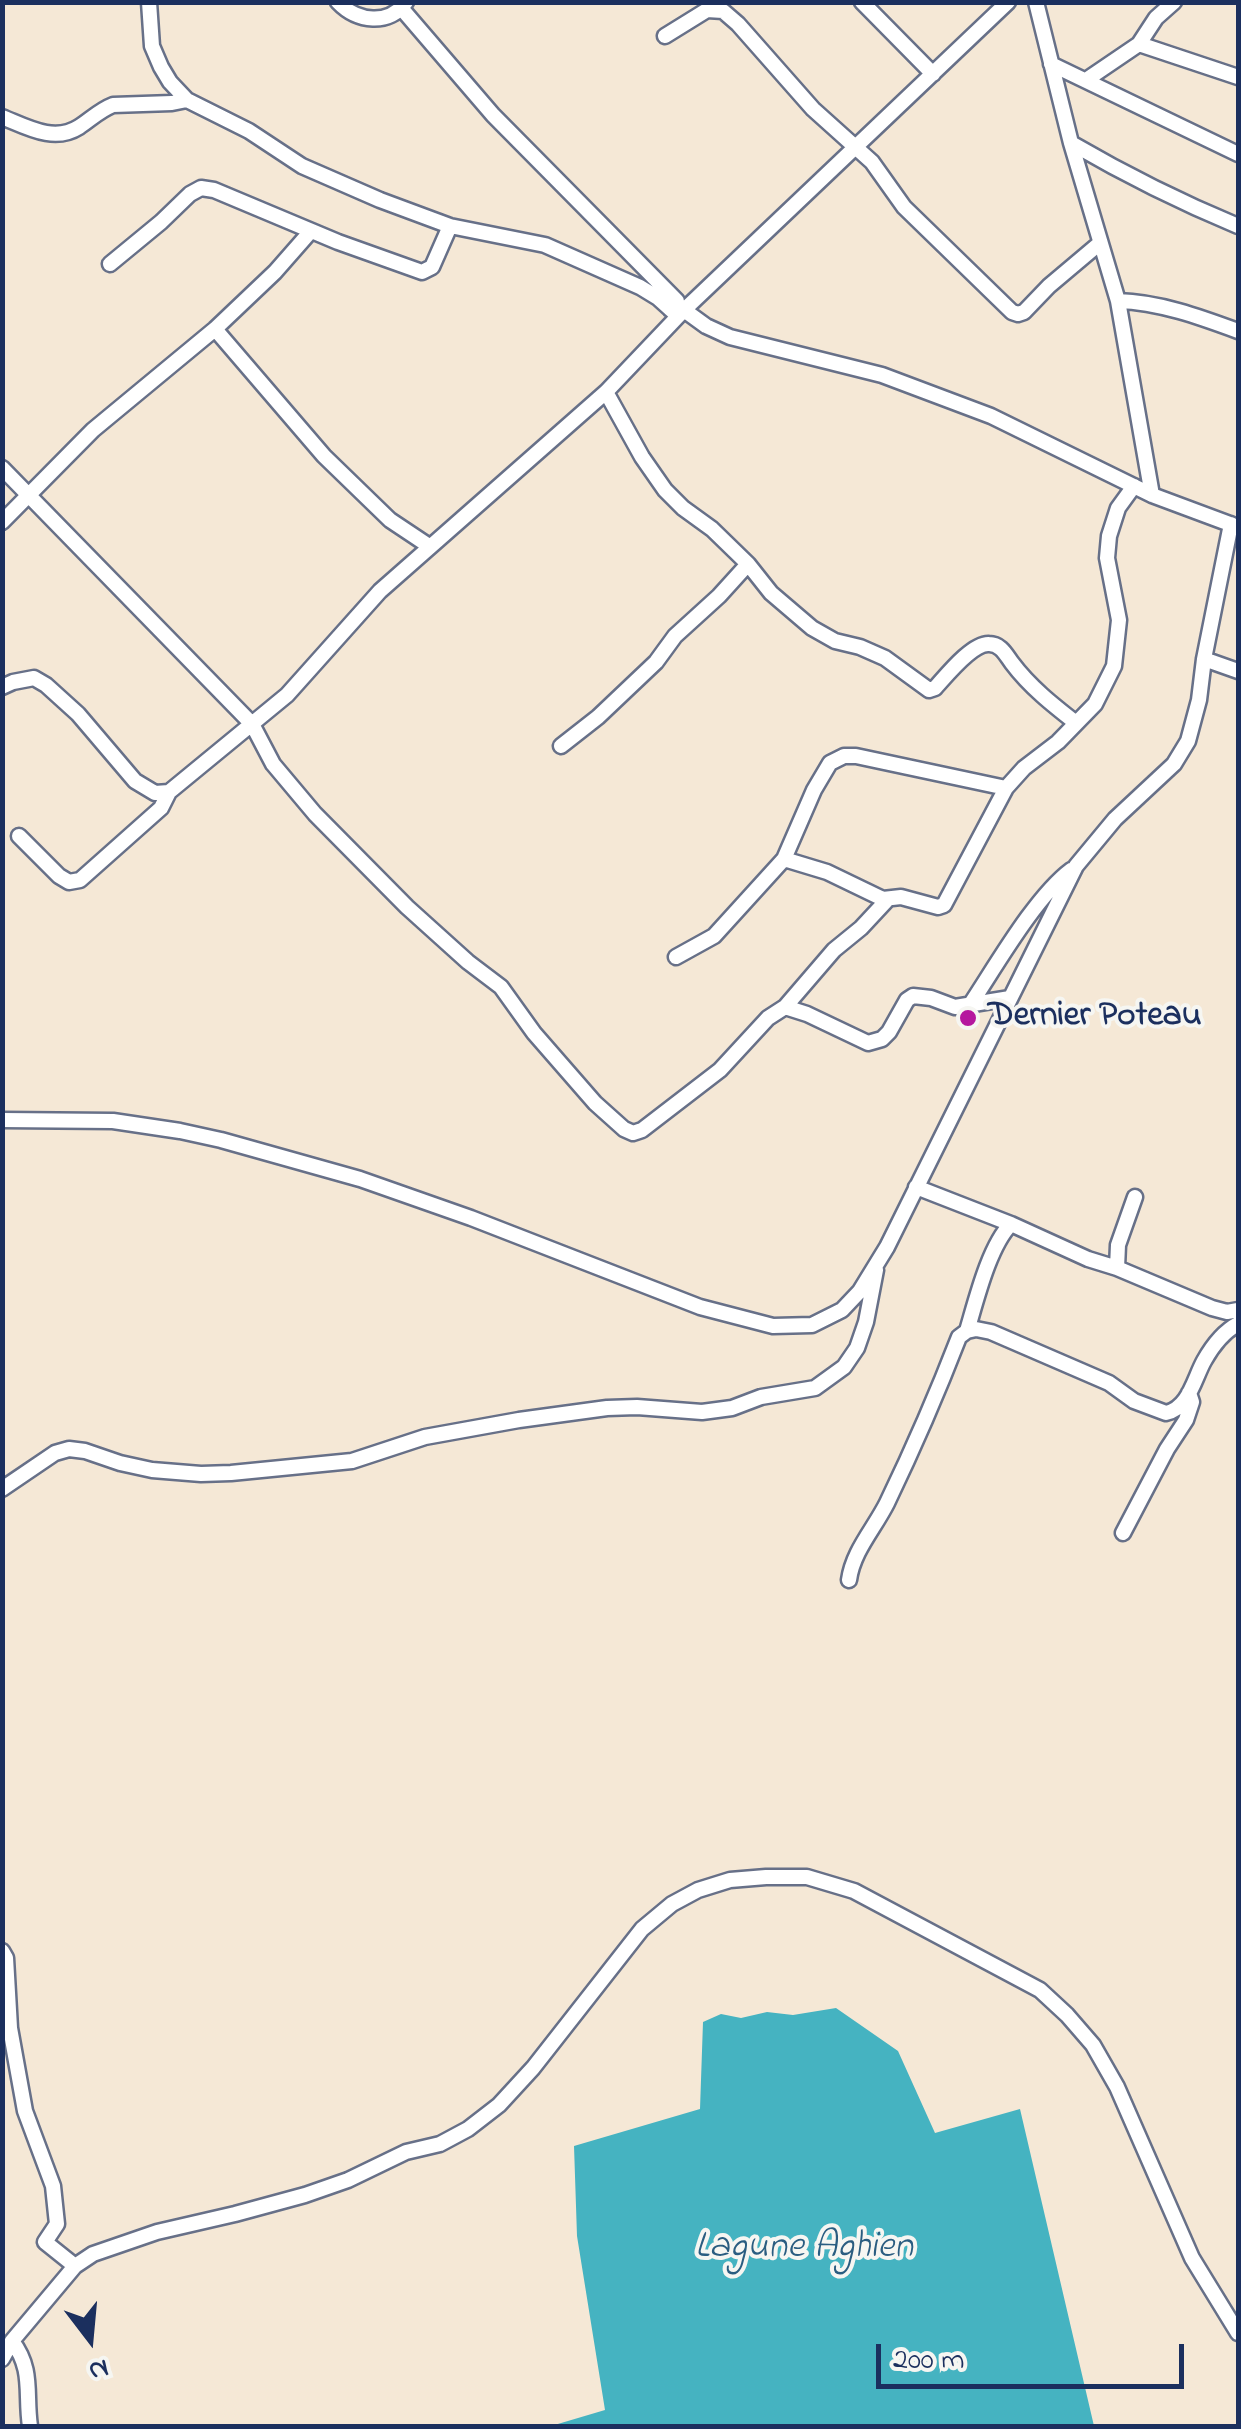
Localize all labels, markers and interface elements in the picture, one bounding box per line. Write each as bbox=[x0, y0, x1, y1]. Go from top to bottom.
place label: Dernier Poteau bbox=[988, 997, 1202, 1039]
marker: Dernier Poteau bbox=[957, 1007, 979, 1029]
water label: Lagune Aghien bbox=[695, 2227, 913, 2273]
north arrow bbox=[40, 2289, 140, 2389]
scale bar bbox=[881, 2324, 1188, 2386]
text: 200 m bbox=[893, 2339, 965, 2383]
text: N bbox=[84, 2346, 113, 2391]

